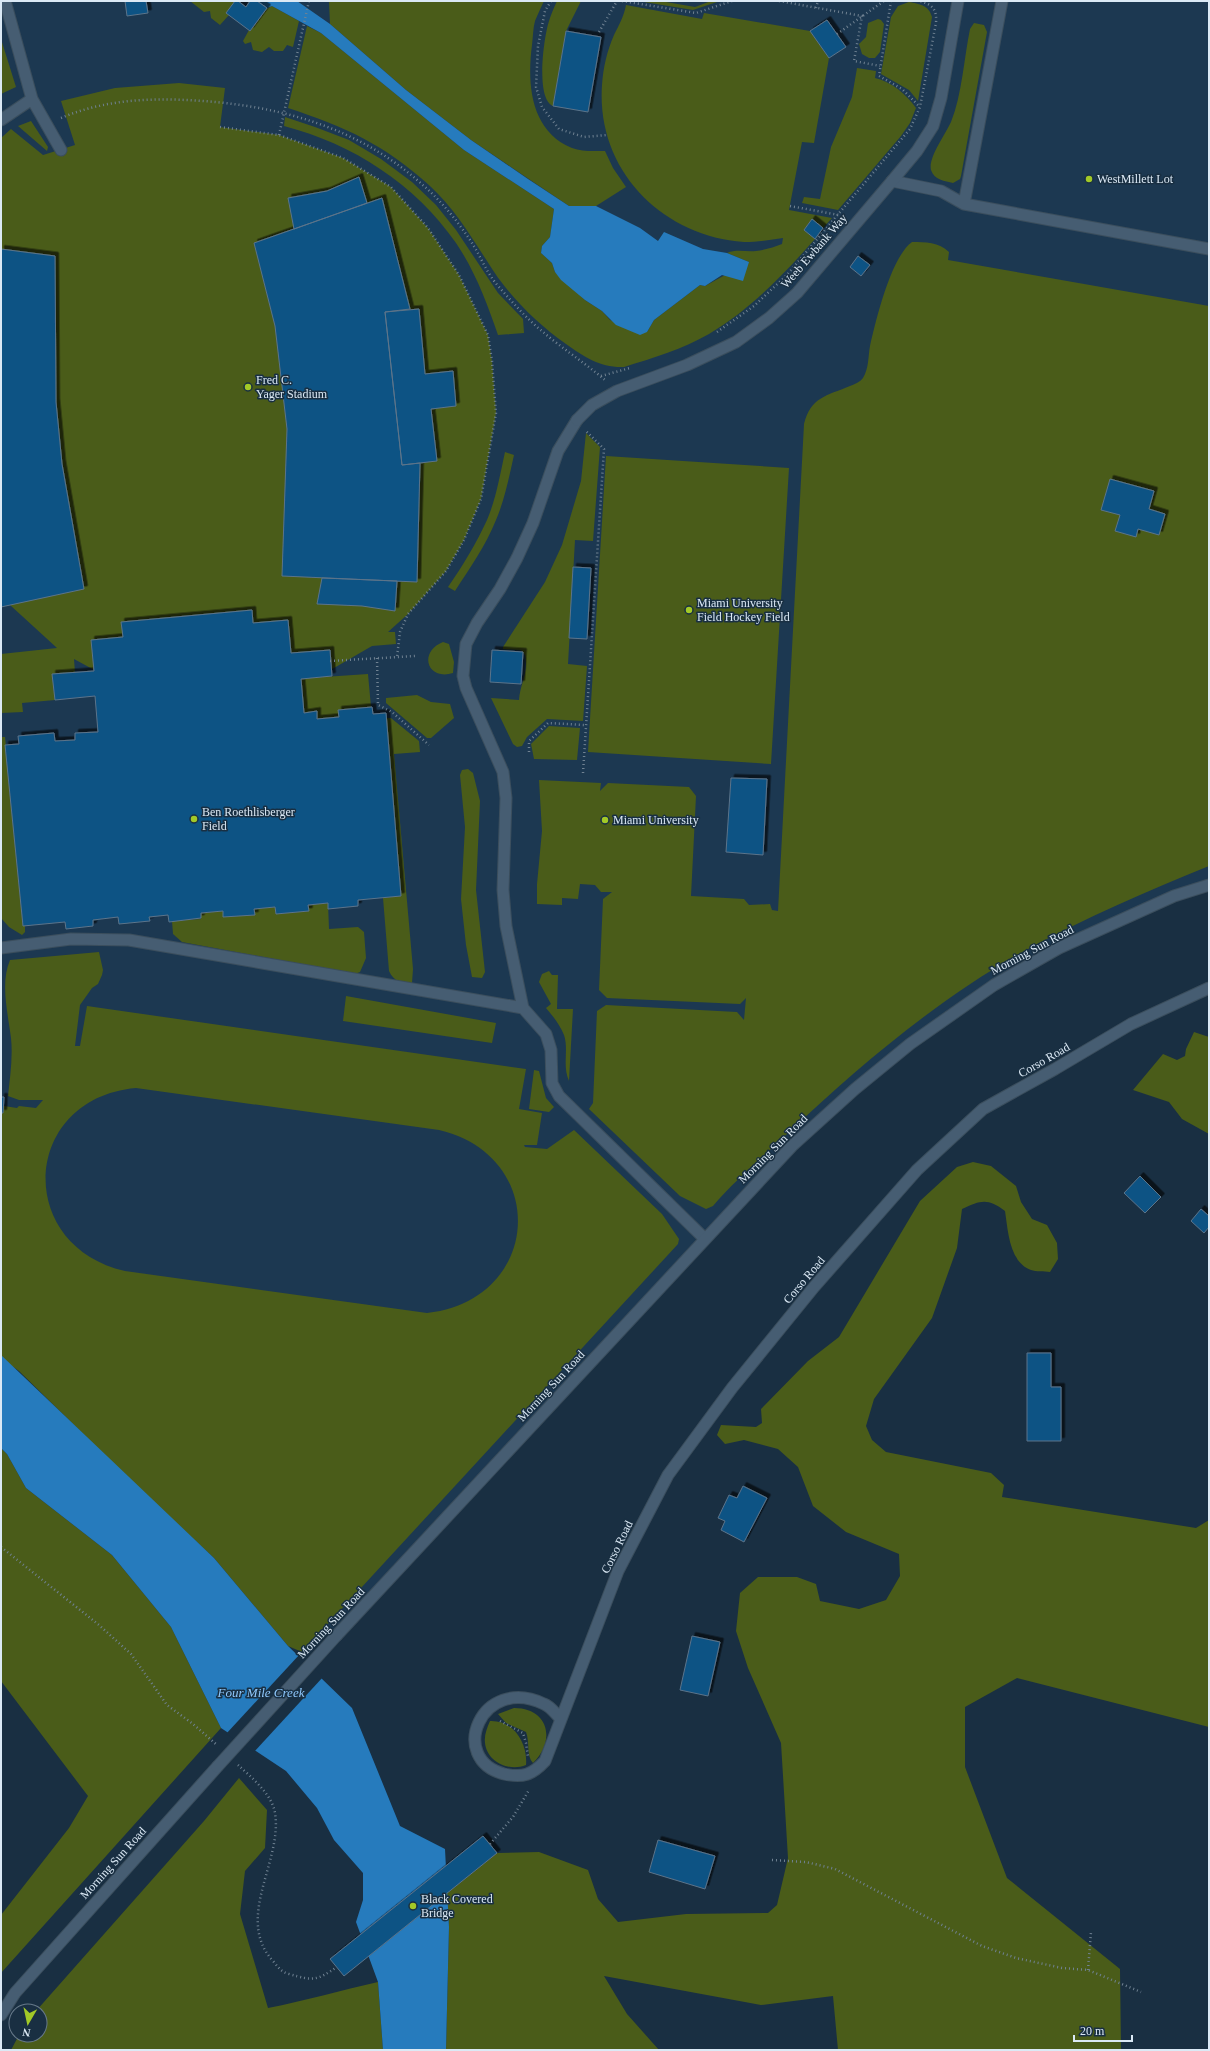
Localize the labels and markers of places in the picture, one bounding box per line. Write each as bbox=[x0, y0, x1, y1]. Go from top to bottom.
place label: WestMillett Lot bbox=[1097, 172, 1174, 186]
marker: WestMillett Lot bbox=[1084, 174, 1094, 184]
place label: Fred C. Yager Stadium bbox=[256, 373, 328, 401]
marker: Fred C. Yager Stadium bbox=[243, 382, 253, 392]
place label: Miami University Field Hockey Field bbox=[697, 596, 790, 624]
marker: Miami University Field Hockey Field bbox=[684, 605, 694, 615]
place label: Ben Roethlisberger Field bbox=[202, 805, 295, 833]
place label: Miami University bbox=[613, 813, 699, 827]
marker: Ben Roethlisberger Field bbox=[189, 814, 199, 824]
marker: Miami University bbox=[600, 815, 610, 825]
place label: Black Covered Bridge bbox=[421, 1892, 493, 1920]
marker: Black Covered Bridge bbox=[408, 1901, 418, 1911]

